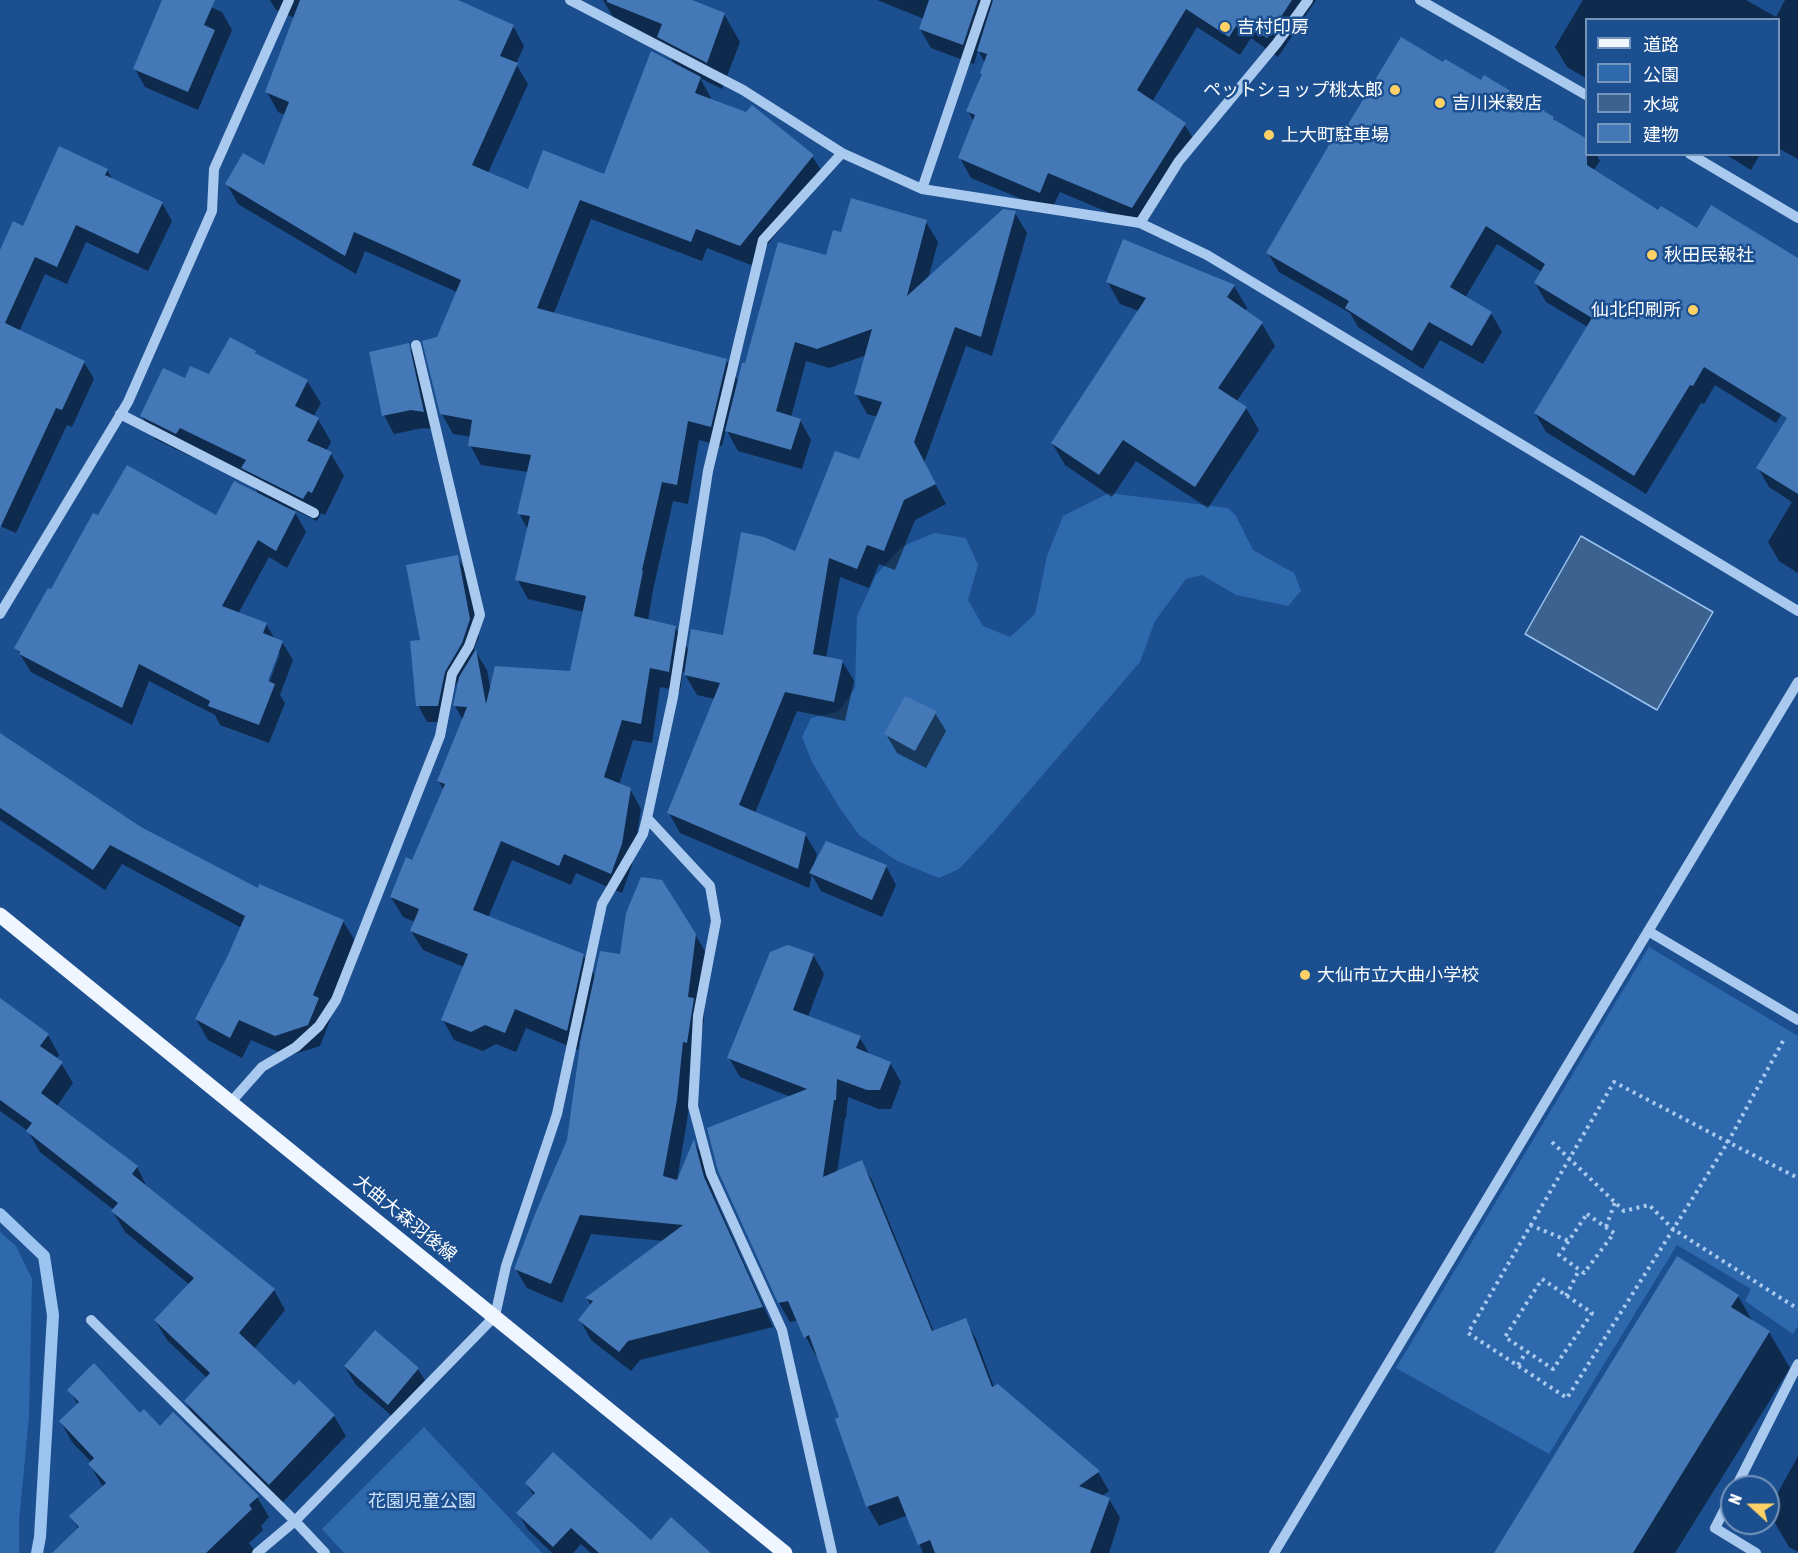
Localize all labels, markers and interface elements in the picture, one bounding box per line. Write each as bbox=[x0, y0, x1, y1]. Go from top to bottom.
place label: 吉村印房 bbox=[1237, 16, 1309, 38]
legend bbox=[1585, 18, 1780, 156]
marker: 吉村印房 bbox=[1218, 20, 1232, 34]
text: 道路 bbox=[1643, 34, 1679, 55]
text: 公園 bbox=[1643, 64, 1679, 85]
place label: ペットショップ桃太郎 bbox=[1203, 79, 1383, 101]
marker: ペットショップ桃太郎 bbox=[1388, 83, 1402, 97]
place label: 吉川米穀店 bbox=[1452, 92, 1542, 114]
text: 水域 bbox=[1643, 94, 1679, 115]
marker: 吉川米穀店 bbox=[1433, 96, 1447, 110]
place label: 上大町駐車場 bbox=[1281, 124, 1389, 146]
text: 建物 bbox=[1643, 124, 1679, 145]
marker: 上大町駐車場 bbox=[1262, 128, 1276, 142]
place label: 秋田民報社 bbox=[1664, 244, 1754, 266]
marker: 秋田民報社 bbox=[1645, 248, 1659, 262]
place label: 仙北印刷所 bbox=[1591, 299, 1681, 321]
marker: 仙北印刷所 bbox=[1686, 303, 1700, 317]
place label: 大仙市立大曲小学校 bbox=[1317, 964, 1479, 986]
marker: 大仙市立大曲小学校 bbox=[1298, 968, 1312, 982]
street label: 大曲大森羽後線 bbox=[349, 1170, 461, 1266]
north arrow bbox=[1720, 1475, 1780, 1535]
park label: 花園児童公園 bbox=[368, 1490, 476, 1512]
text: N bbox=[1725, 1492, 1745, 1507]

